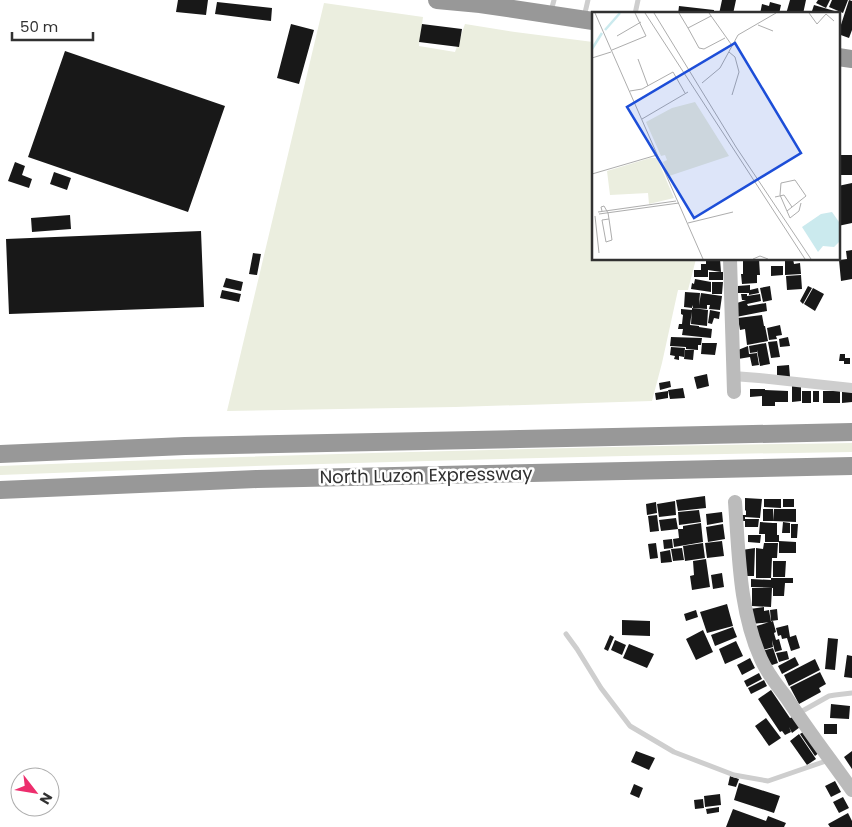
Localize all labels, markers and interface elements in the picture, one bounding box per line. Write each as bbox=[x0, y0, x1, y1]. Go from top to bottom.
scale bar bbox=[12, 10, 94, 42]
inset map bbox=[592, 12, 840, 260]
text: 50 m bbox=[20, 16, 58, 37]
street label: North Luzon Expressway bbox=[319, 461, 533, 489]
north arrow bbox=[10, 767, 60, 817]
text: N bbox=[35, 789, 57, 808]

